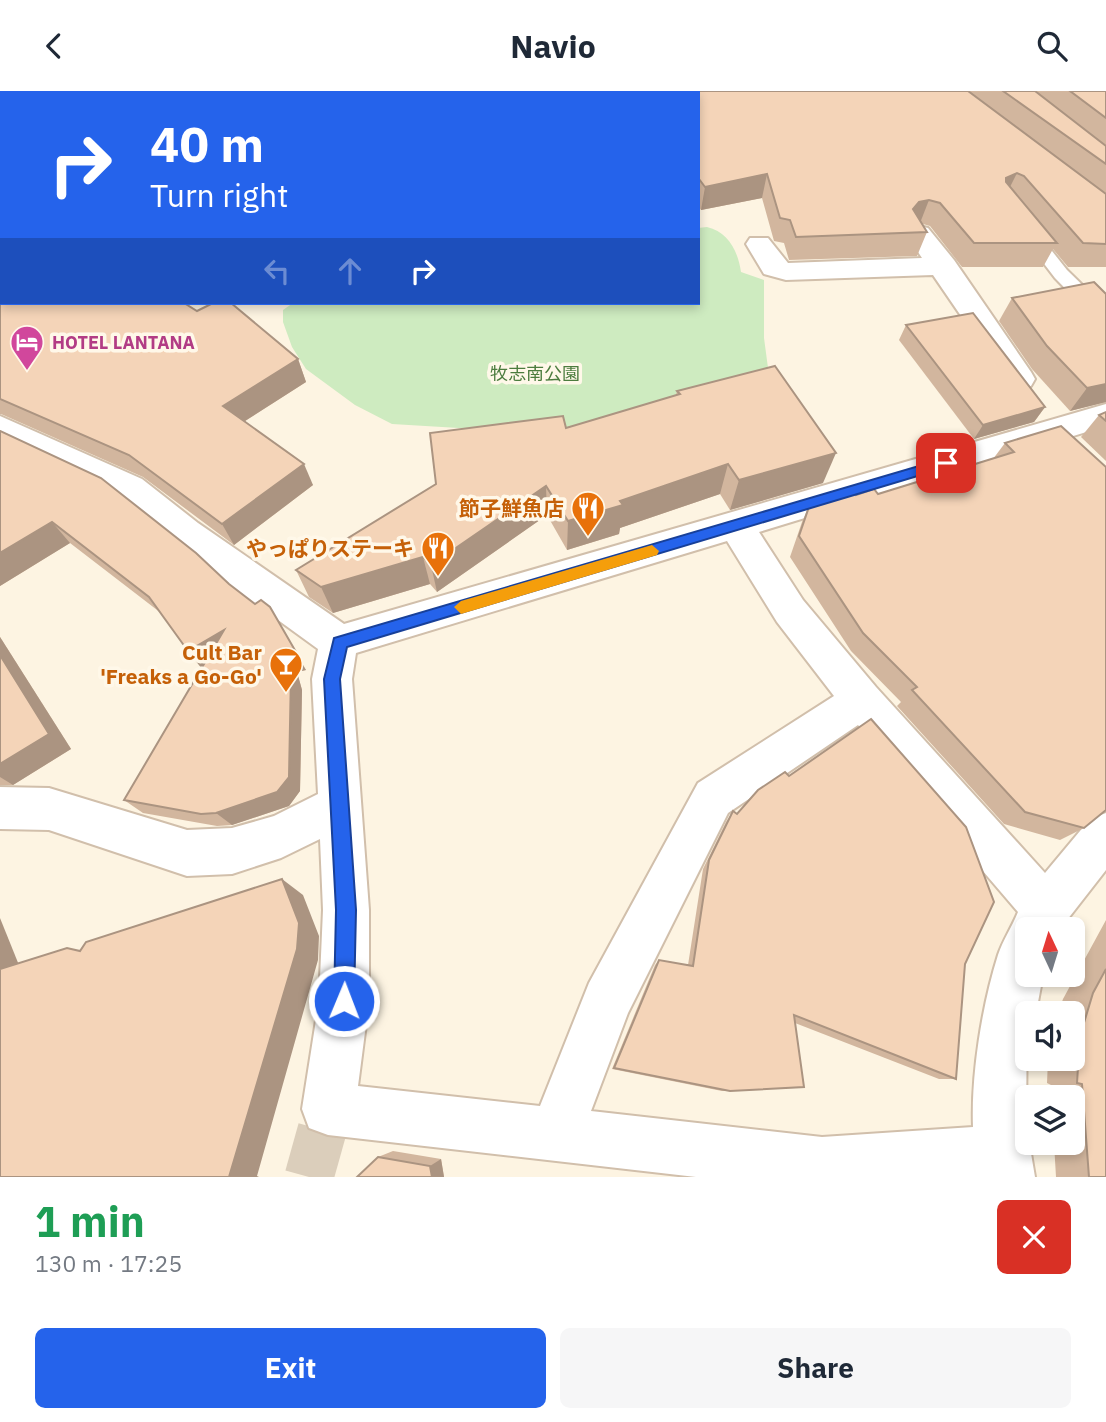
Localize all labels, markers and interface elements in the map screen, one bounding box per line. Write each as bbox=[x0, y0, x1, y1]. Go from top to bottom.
text: Navio bbox=[510, 25, 596, 67]
icon: back bbox=[35, 27, 73, 65]
icon: search bbox=[1033, 27, 1071, 65]
text: 40 m bbox=[150, 112, 264, 175]
icon: right bbox=[35, 119, 126, 210]
text: Turn right bbox=[150, 174, 288, 216]
icon: left bbox=[258, 252, 296, 290]
icon: ahead bbox=[331, 252, 369, 290]
icon: right bbox=[404, 252, 442, 290]
hotel icon: HOTEL LANTANA bbox=[8, 323, 46, 372]
place label: HOTEL LANTANA bbox=[52, 331, 195, 354]
park label: 牧志南公園 bbox=[490, 362, 580, 385]
pin bbox=[916, 433, 976, 493]
icon: arrive bbox=[927, 444, 965, 482]
restaurant icon: 節子鮮魚店 bbox=[569, 489, 607, 538]
place label: 節子鮮魚店 bbox=[459, 494, 564, 522]
restaurant icon: やっぱりステーキ bbox=[419, 529, 457, 578]
place label: やっぱりステーキ bbox=[246, 534, 414, 562]
place label: Cult Bar 'Freaks a Go-Go' bbox=[100, 638, 263, 690]
bar icon: Cult Bar 'Freaks a Go-Go' bbox=[267, 645, 305, 694]
north arrow bbox=[1015, 917, 1085, 987]
map controls bbox=[1015, 917, 1085, 1155]
position arrow bbox=[307, 964, 381, 1038]
button: sound bbox=[1015, 1001, 1085, 1071]
button: layers bbox=[1015, 1085, 1085, 1155]
text: 1 min bbox=[35, 1194, 145, 1249]
button: close bbox=[997, 1200, 1071, 1274]
text: 130 m · 17:25 bbox=[35, 1248, 182, 1278]
button: Exit bbox=[35, 1328, 546, 1408]
button: Share bbox=[560, 1328, 1071, 1408]

